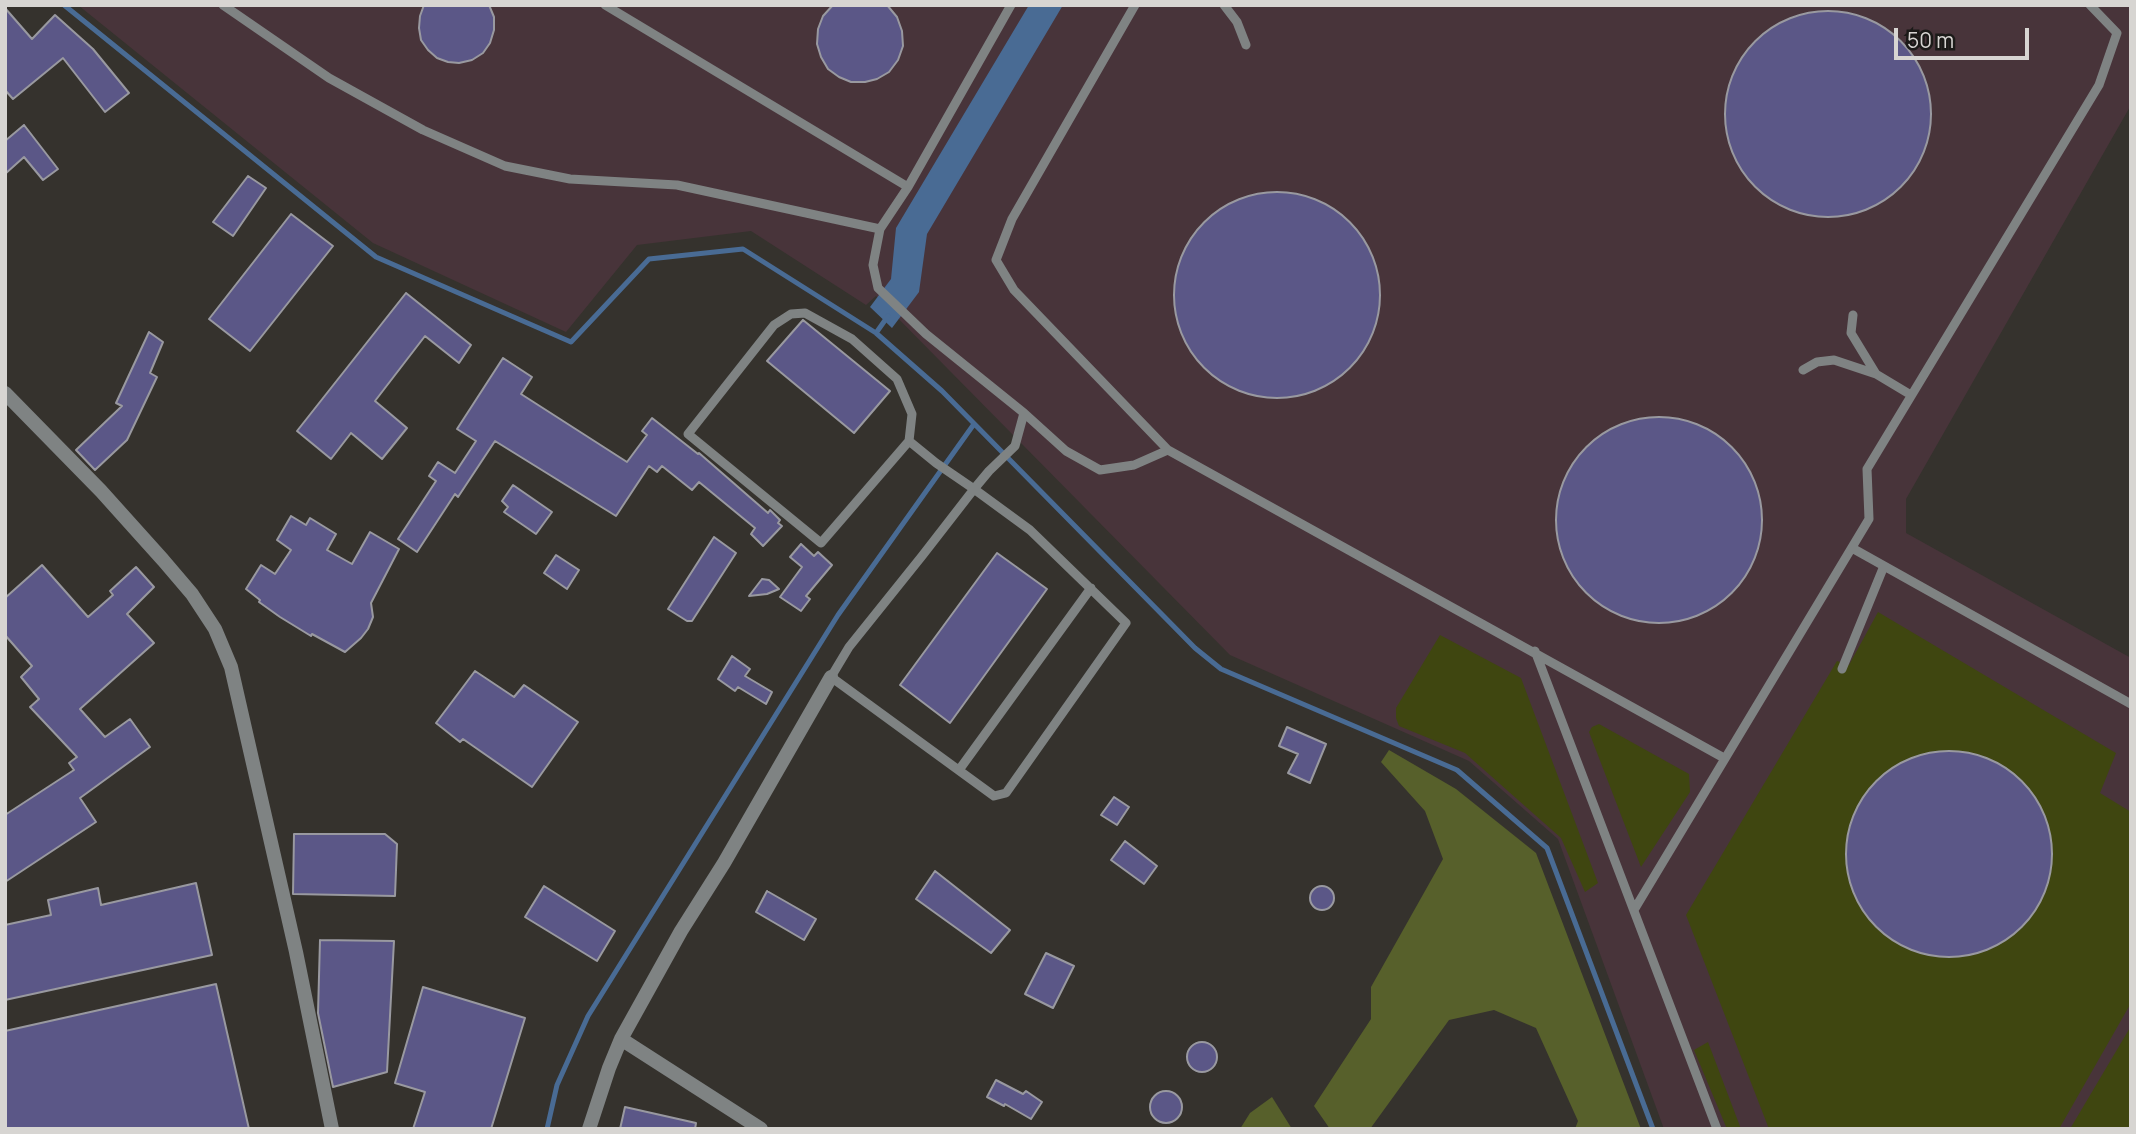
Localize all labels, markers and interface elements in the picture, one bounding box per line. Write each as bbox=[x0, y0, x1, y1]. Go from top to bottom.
scale bar bbox=[1898, 14, 2033, 58]
text: 50 m bbox=[1907, 26, 1954, 54]

